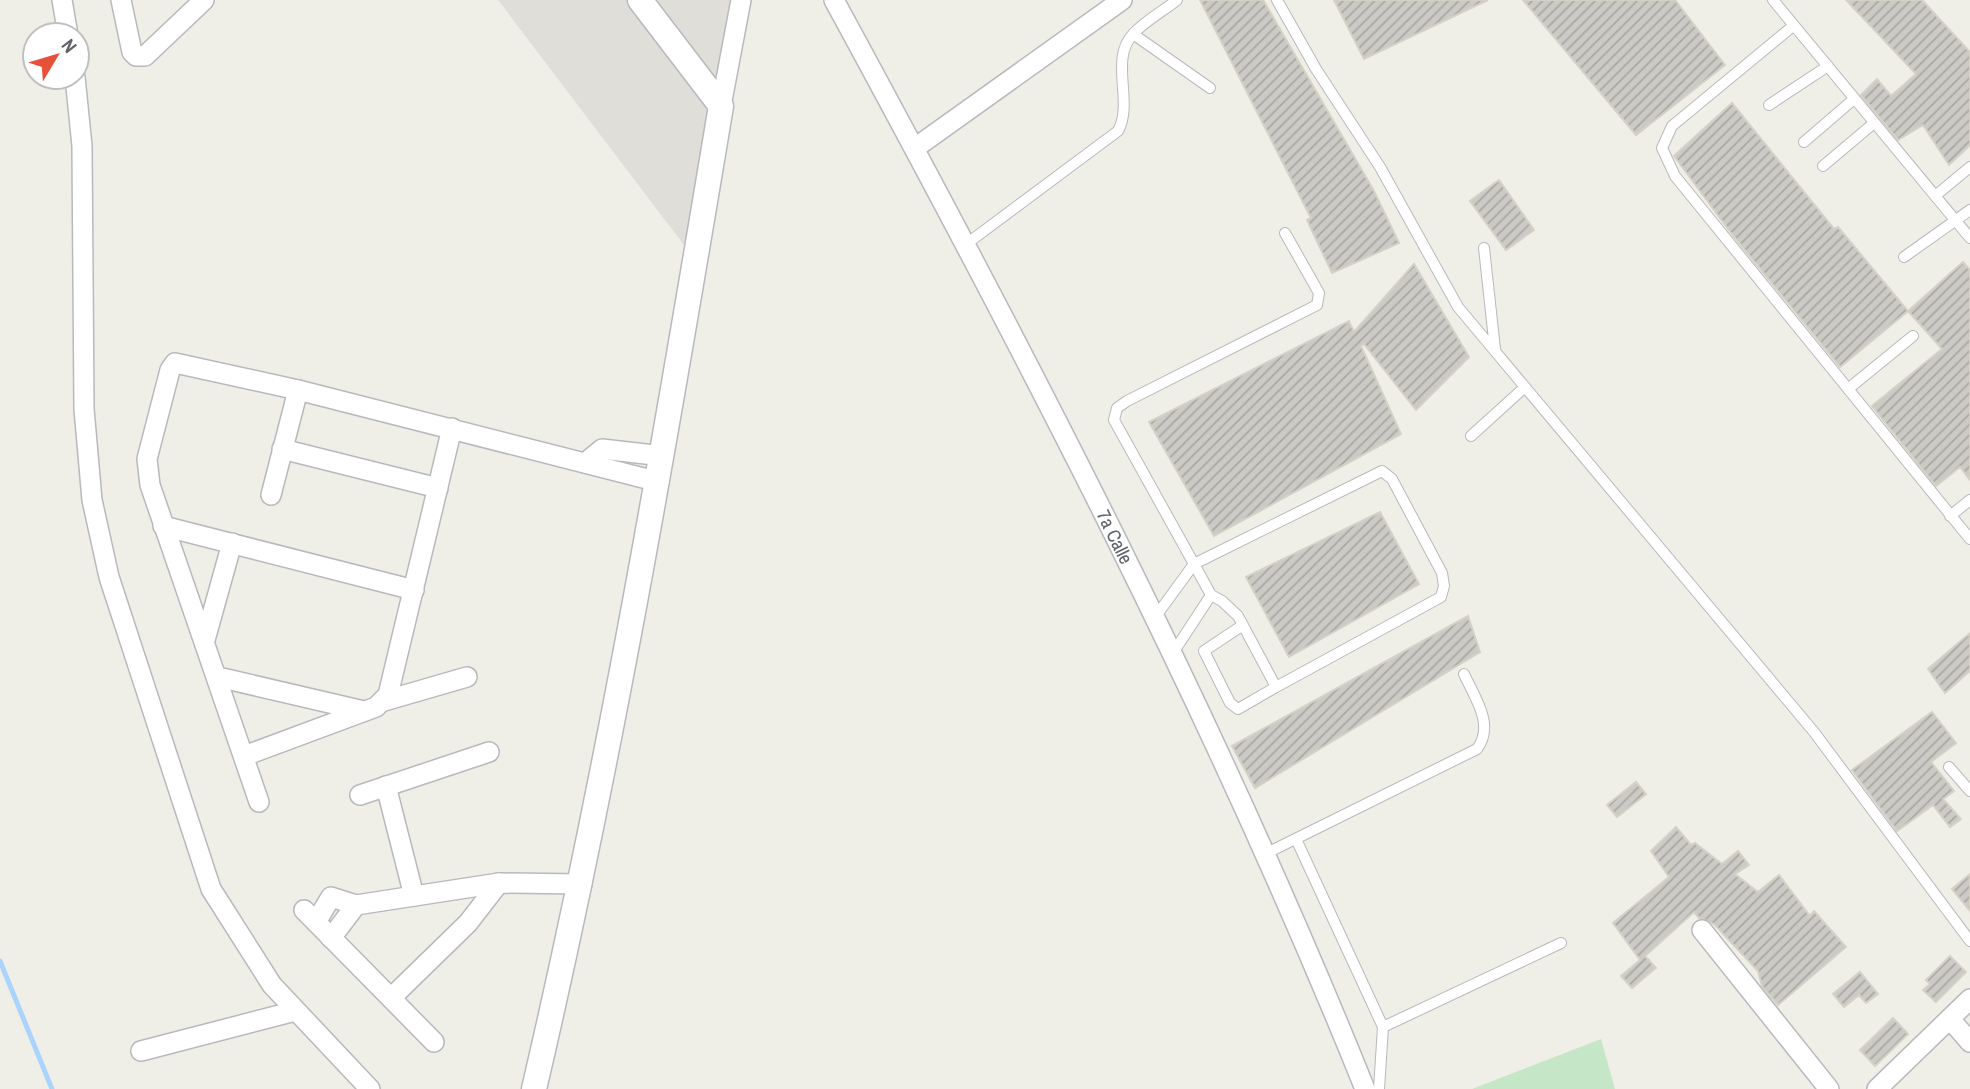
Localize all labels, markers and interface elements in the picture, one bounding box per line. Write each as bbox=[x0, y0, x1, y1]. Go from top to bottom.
north arrow bbox=[21, 21, 91, 91]
text: N bbox=[56, 33, 83, 58]
street label: 7a Calle bbox=[1091, 505, 1139, 568]

